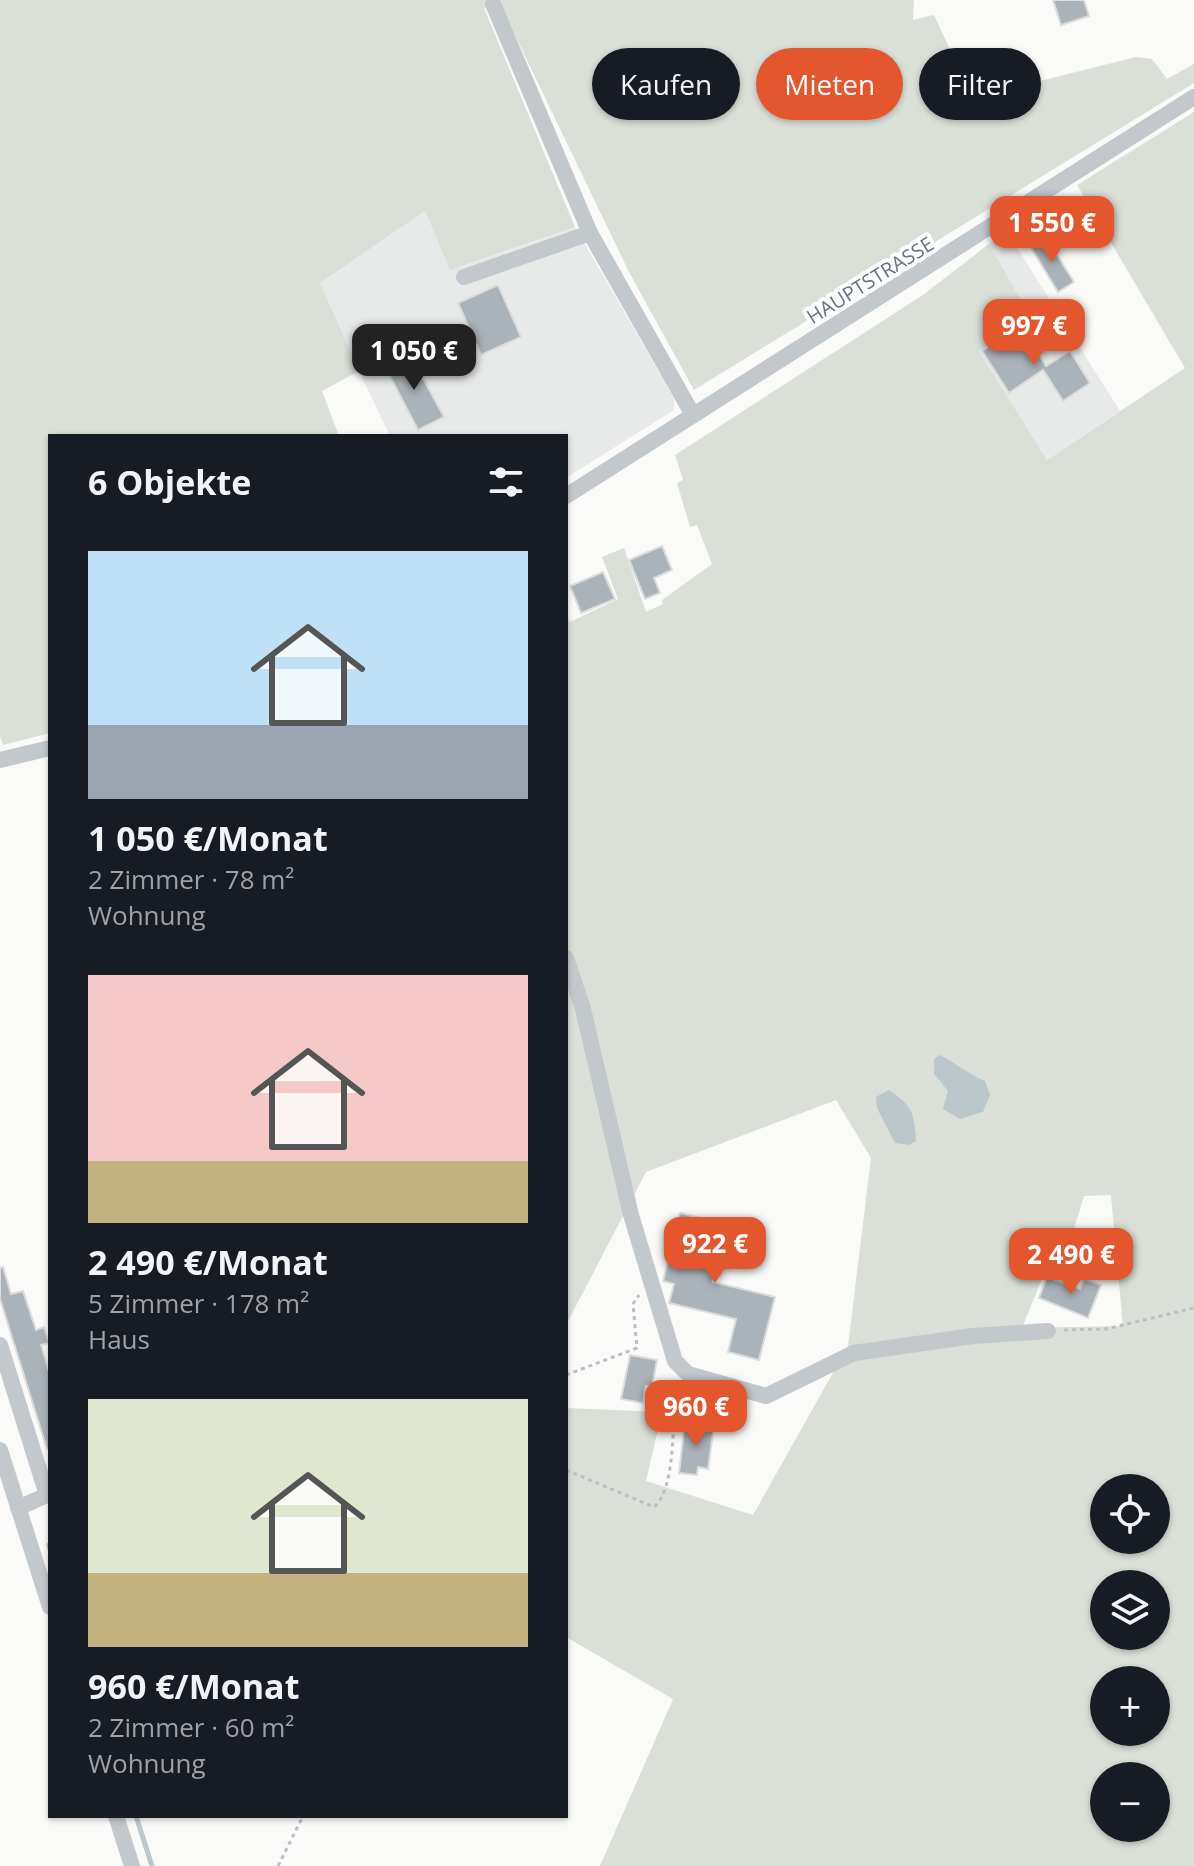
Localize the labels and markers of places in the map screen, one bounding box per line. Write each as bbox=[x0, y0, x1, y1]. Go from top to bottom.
pin: 1 550 € bbox=[978, 196, 1126, 264]
pin: 997 € bbox=[978, 299, 1090, 367]
pin: 1 050 € bbox=[340, 324, 488, 392]
pin: 922 € bbox=[659, 1217, 771, 1285]
pin: 2 490 € bbox=[997, 1228, 1145, 1296]
pin: 960 € bbox=[640, 1380, 752, 1448]

